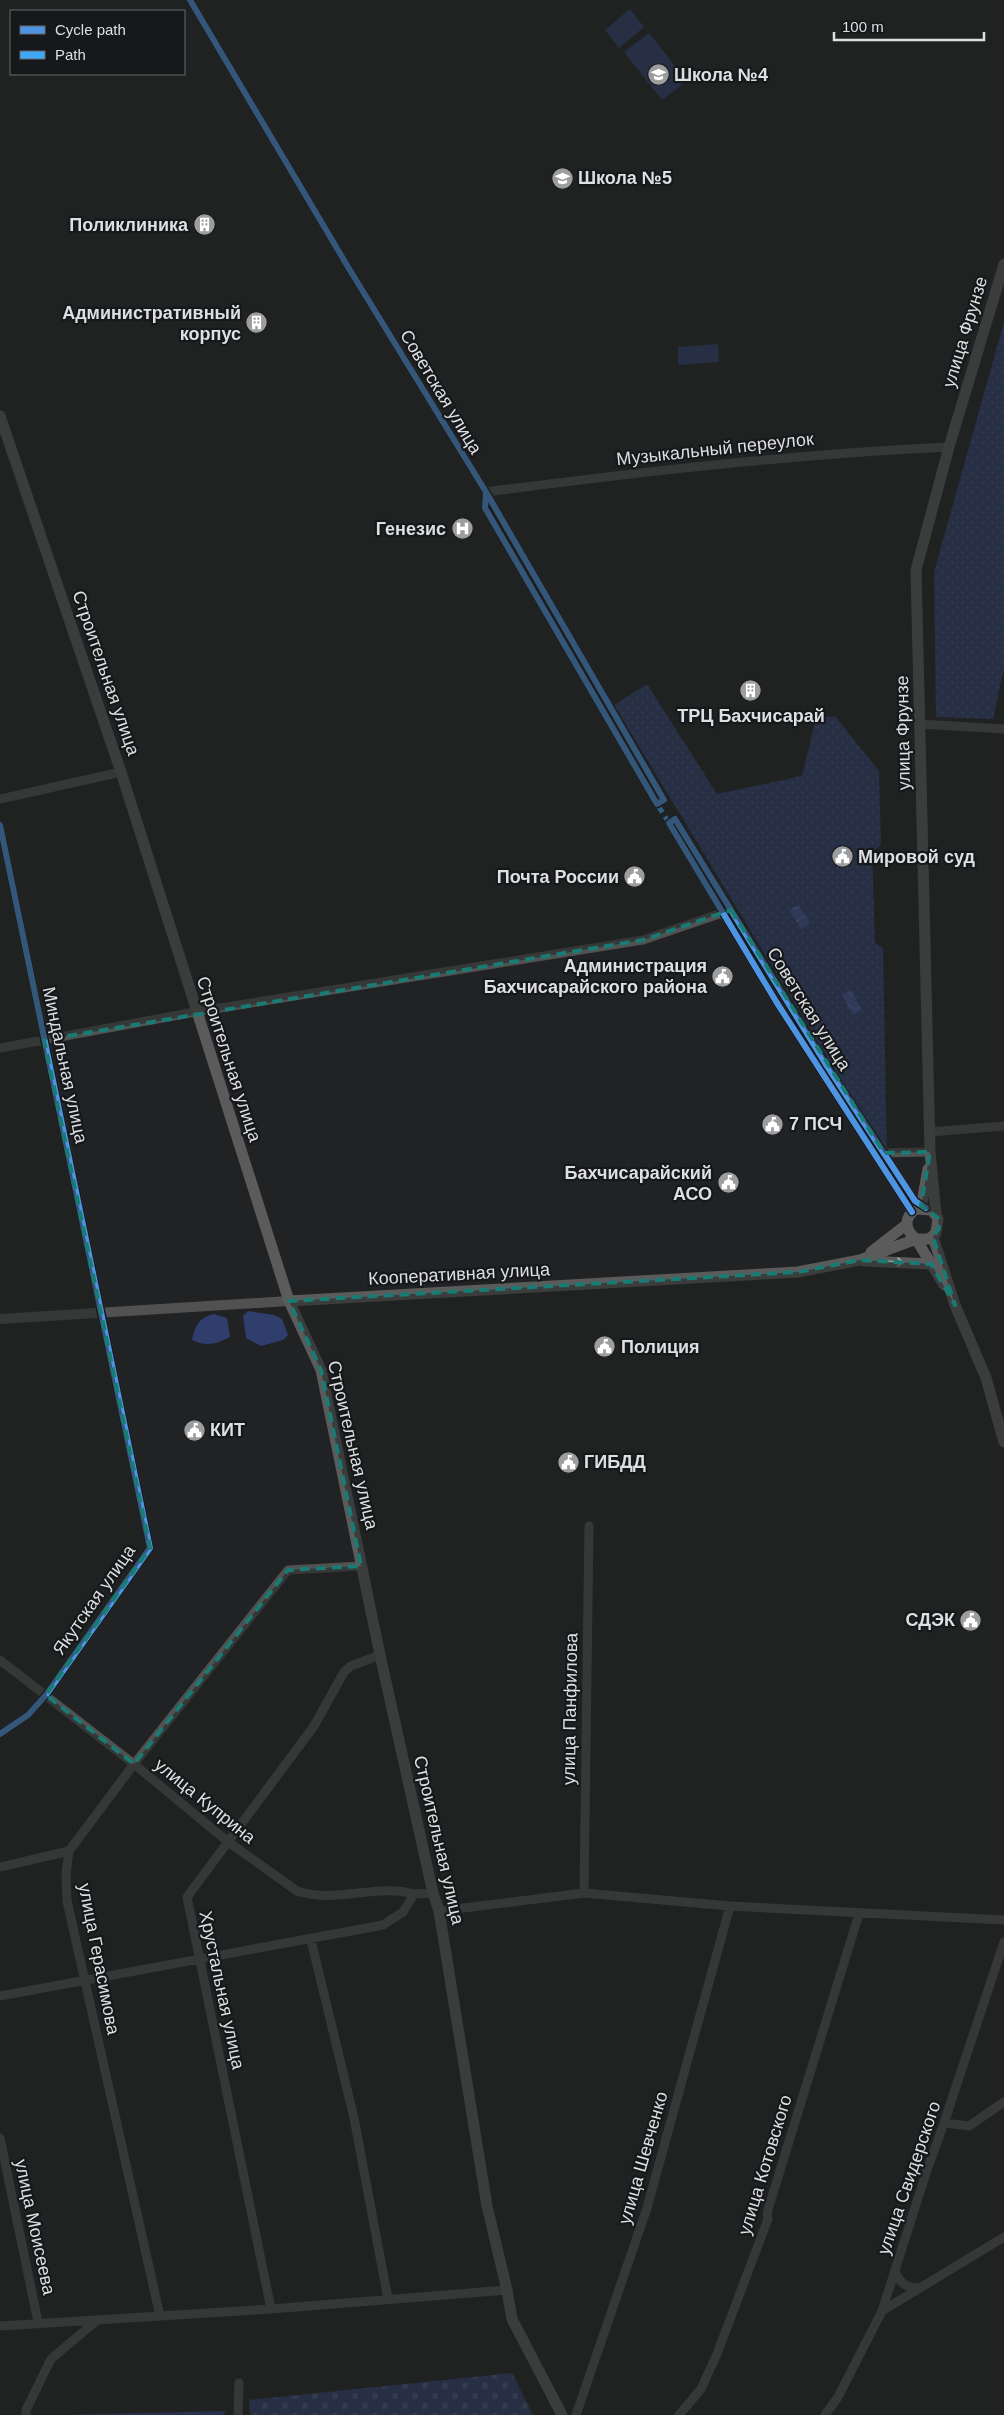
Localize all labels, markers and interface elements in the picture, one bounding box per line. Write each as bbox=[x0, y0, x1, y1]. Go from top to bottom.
legend bbox=[10, 10, 185, 75]
scale bar bbox=[834, 10, 984, 42]
text: 100 m bbox=[842, 18, 884, 35]
text: Cycle path bbox=[55, 21, 126, 38]
text: Path bbox=[55, 46, 86, 63]
school or university icon: Школа №4 bbox=[646, 63, 670, 87]
place label: Школа №4 bbox=[674, 65, 768, 85]
school or university icon: Школа №5 bbox=[550, 166, 574, 190]
place label: Школа №5 bbox=[578, 168, 672, 188]
building icon: Поликлиника bbox=[192, 213, 216, 237]
place label: Поликлиника bbox=[69, 215, 189, 235]
street label: улица Фрунзе bbox=[939, 274, 991, 390]
place label: Административный корпус bbox=[62, 303, 241, 344]
building icon: Административный корпус bbox=[245, 311, 269, 335]
street label: Советская улица bbox=[396, 326, 486, 459]
street label: Музыкальный переулок bbox=[615, 429, 815, 469]
hospital icon: Генезис bbox=[450, 517, 474, 541]
place label: Генезис bbox=[376, 519, 446, 539]
street label: Строительная улица bbox=[68, 588, 144, 759]
street label: улица Фрунзе bbox=[892, 675, 914, 791]
building icon: ТРЦ Бахчисарай bbox=[739, 679, 763, 703]
place label: ТРЦ Бахчисарай bbox=[677, 706, 825, 726]
public building icon: Мировой суд bbox=[830, 845, 854, 869]
place label: Мировой суд bbox=[858, 847, 976, 867]
public building icon: Почта России bbox=[623, 865, 647, 889]
place label: Почта России bbox=[497, 867, 619, 887]
street label: Советская улица bbox=[763, 944, 855, 1075]
place label: Администрация Бахчисарайского района bbox=[484, 956, 708, 997]
public building icon: Администрация Бахчисарайского района bbox=[711, 964, 735, 988]
street label: Строительная улица bbox=[193, 974, 266, 1145]
street label: Миндальная улица bbox=[39, 985, 92, 1146]
public building icon: 7 ПСЧ bbox=[761, 1112, 785, 1136]
place label: 7 ПСЧ bbox=[789, 1114, 842, 1134]
place label: Бахчисарайский АСО bbox=[565, 1163, 712, 1204]
public building icon: Бахчисарайский АСО bbox=[716, 1171, 740, 1195]
one-way arrow bbox=[887, 1258, 903, 1267]
street label: Кооперативная улица bbox=[368, 1259, 551, 1289]
public building icon: Полиция bbox=[593, 1335, 617, 1359]
place label: Полиция bbox=[621, 1337, 700, 1357]
street label: Строительная улица bbox=[324, 1359, 382, 1532]
public building icon: КИТ bbox=[182, 1418, 206, 1442]
place label: КИТ bbox=[210, 1420, 245, 1440]
public building icon: ГИБДД bbox=[556, 1450, 580, 1474]
place label: ГИБДД bbox=[584, 1452, 646, 1472]
street label: Якутская улица bbox=[49, 1540, 140, 1659]
public building icon: СДЭК bbox=[959, 1608, 983, 1632]
place label: СДЭК bbox=[906, 1610, 956, 1630]
street label: улица Панфилова bbox=[559, 1632, 581, 1785]
street label: улица Куприна bbox=[151, 1754, 260, 1848]
street label: Строительная улица bbox=[410, 1754, 468, 1927]
street label: улица Герасимова bbox=[75, 1882, 124, 2037]
street label: Хрустальная улица bbox=[195, 1909, 249, 2072]
street label: улица Шевченко bbox=[614, 2089, 672, 2227]
street label: улица Котовского bbox=[734, 2093, 796, 2237]
street label: улица Свидерского bbox=[873, 2099, 945, 2257]
street label: улица Моисеева bbox=[11, 2157, 59, 2298]

